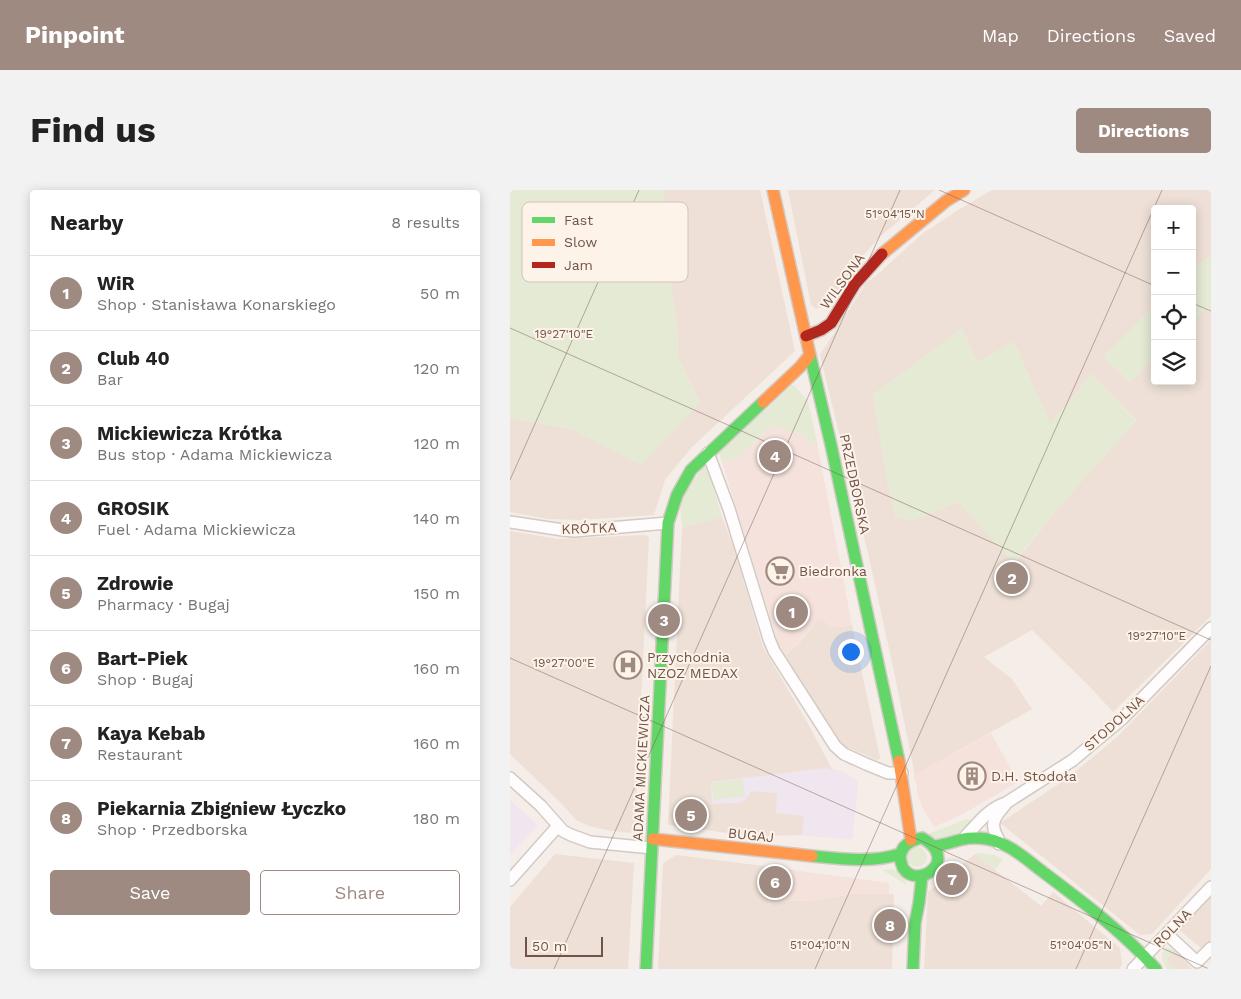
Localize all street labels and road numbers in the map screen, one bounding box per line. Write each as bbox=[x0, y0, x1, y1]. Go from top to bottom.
street label: WILSONA bbox=[816, 250, 868, 312]
street label: PRZEDBORSKA bbox=[837, 432, 873, 536]
street label: KRÓTKA bbox=[561, 519, 617, 537]
street label: STODOLNA bbox=[1081, 692, 1147, 754]
street label: ADAMA MICKIEWICZA bbox=[629, 694, 653, 842]
street label: BUGAJ bbox=[727, 825, 775, 845]
street label: ROLNA bbox=[1150, 905, 1194, 951]

